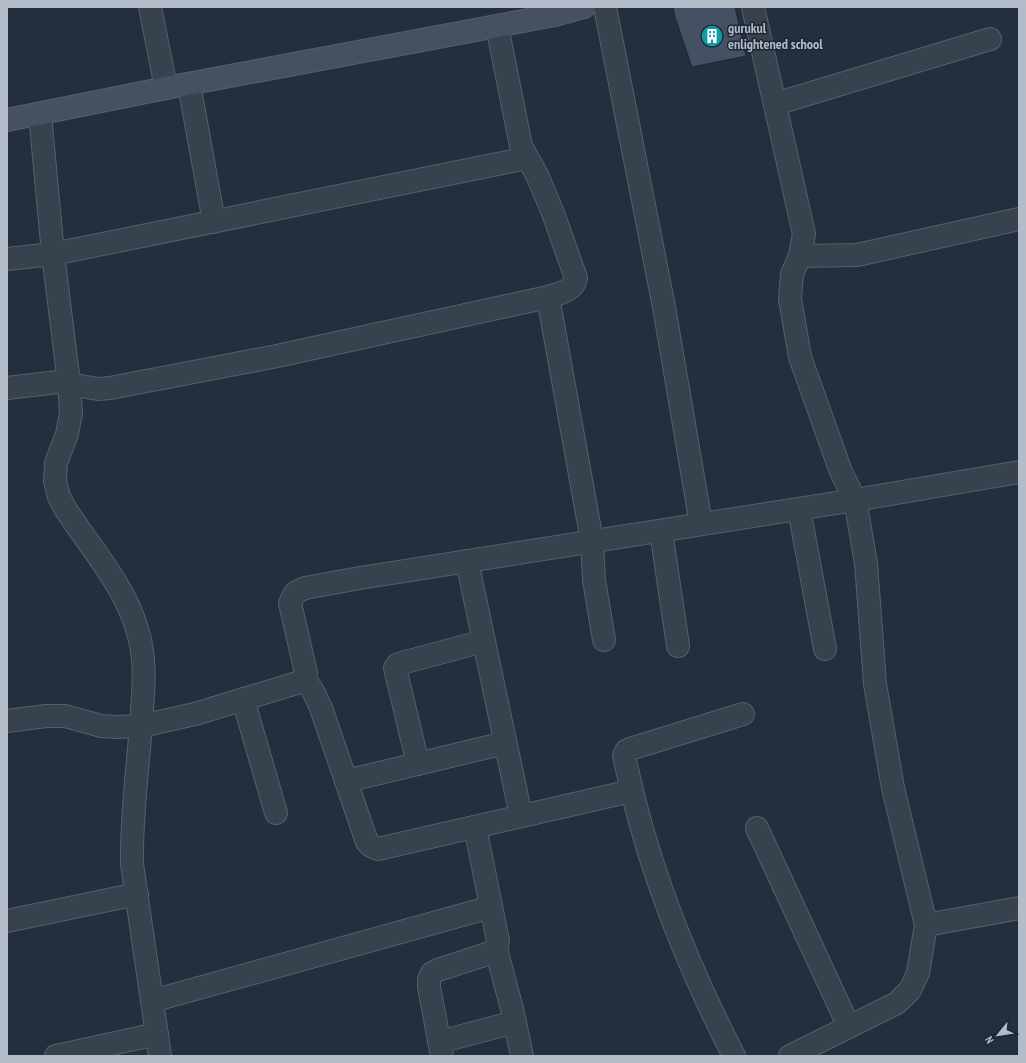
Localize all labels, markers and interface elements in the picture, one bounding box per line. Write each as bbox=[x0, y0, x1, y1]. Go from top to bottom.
place label: gurukul enlightened school bbox=[728, 19, 823, 53]
building icon: gurukul enlightened school bbox=[699, 23, 725, 49]
north arrow bbox=[978, 1015, 1018, 1055]
text: N bbox=[982, 1034, 997, 1046]

